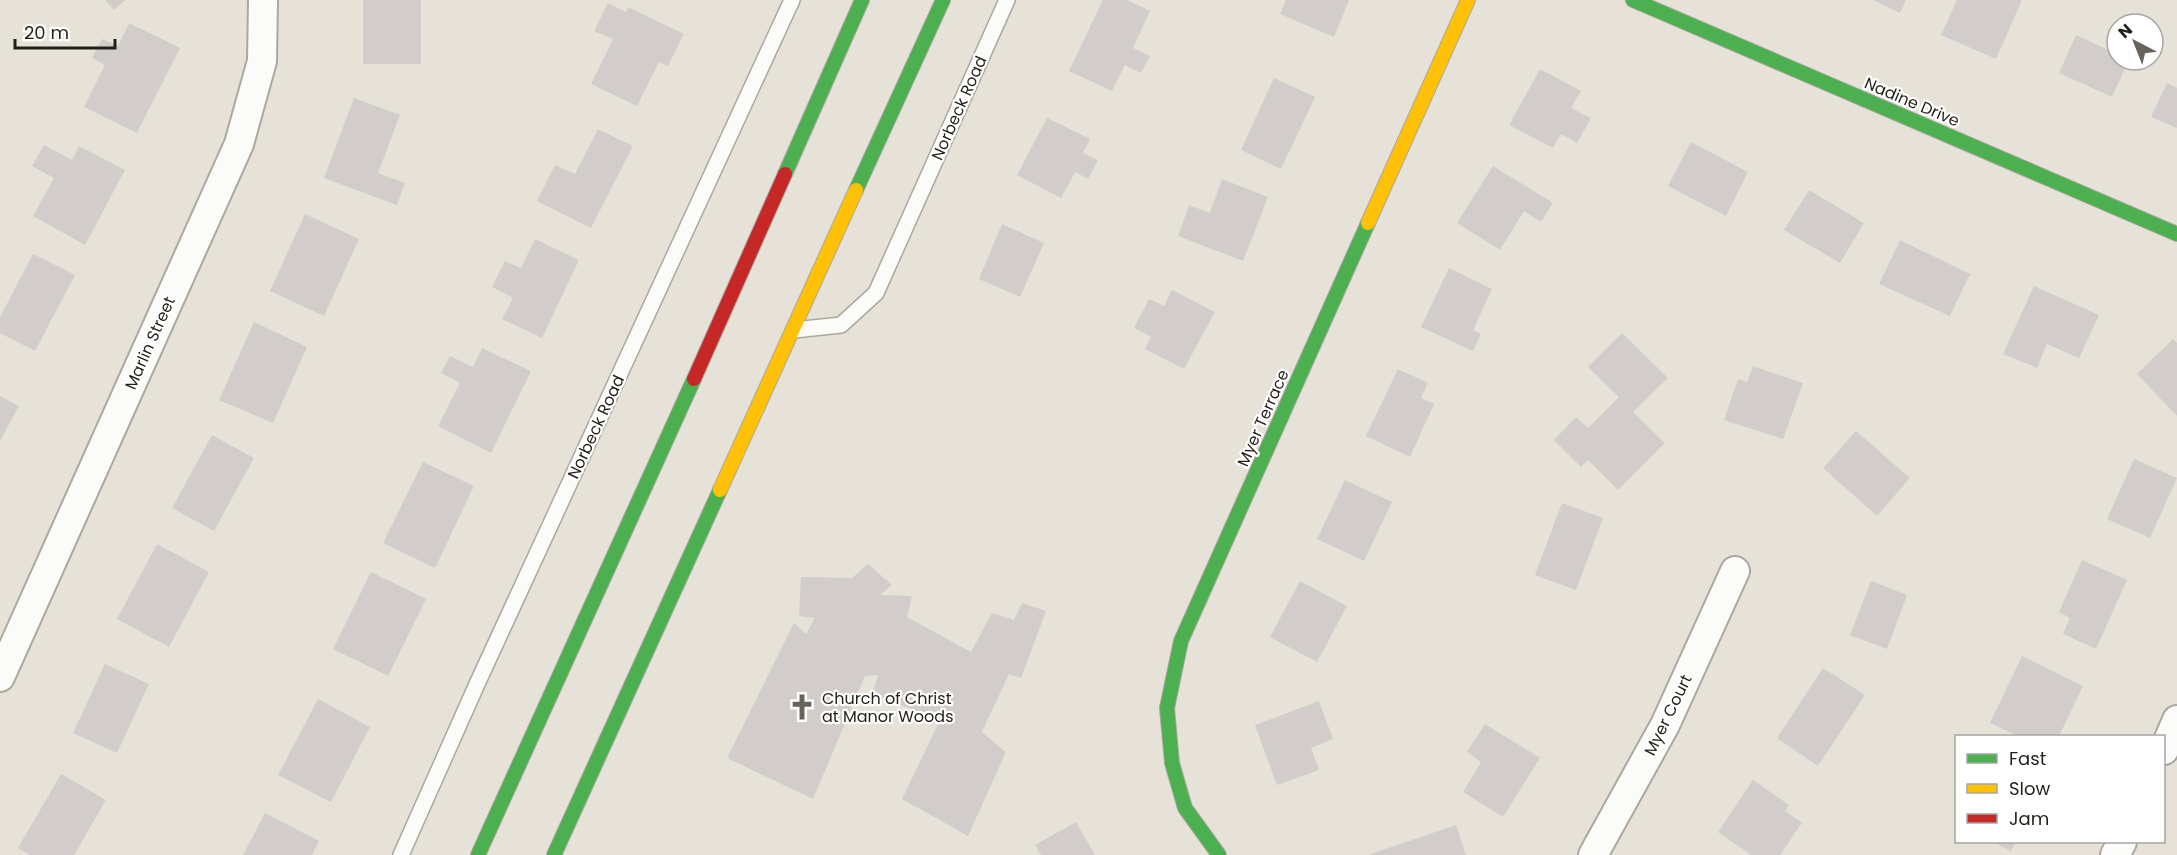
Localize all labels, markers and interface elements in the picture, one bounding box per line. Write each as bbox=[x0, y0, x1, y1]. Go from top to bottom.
scale bar bbox=[15, 12, 116, 50]
north arrow bbox=[2105, 12, 2165, 72]
text: N bbox=[2113, 19, 2137, 44]
text: 20 m bbox=[24, 20, 69, 45]
street label: Norbeck Road bbox=[926, 52, 992, 164]
street label: Nadine Drive bbox=[1861, 72, 1963, 132]
street label: Marlin Street bbox=[119, 293, 181, 393]
street label: Myer Terrace bbox=[1231, 366, 1295, 470]
street label: Norbeck Road bbox=[562, 371, 630, 483]
street label: Myer Court bbox=[1638, 670, 1698, 759]
place label: Church of Christ at Manor Woods bbox=[822, 687, 954, 728]
church icon: Church of Christ at Manor Woods bbox=[787, 692, 817, 722]
legend bbox=[1955, 735, 2165, 843]
text: Fast bbox=[2009, 746, 2046, 771]
text: Slow bbox=[2009, 776, 2051, 801]
text: Jam bbox=[2009, 806, 2049, 831]

